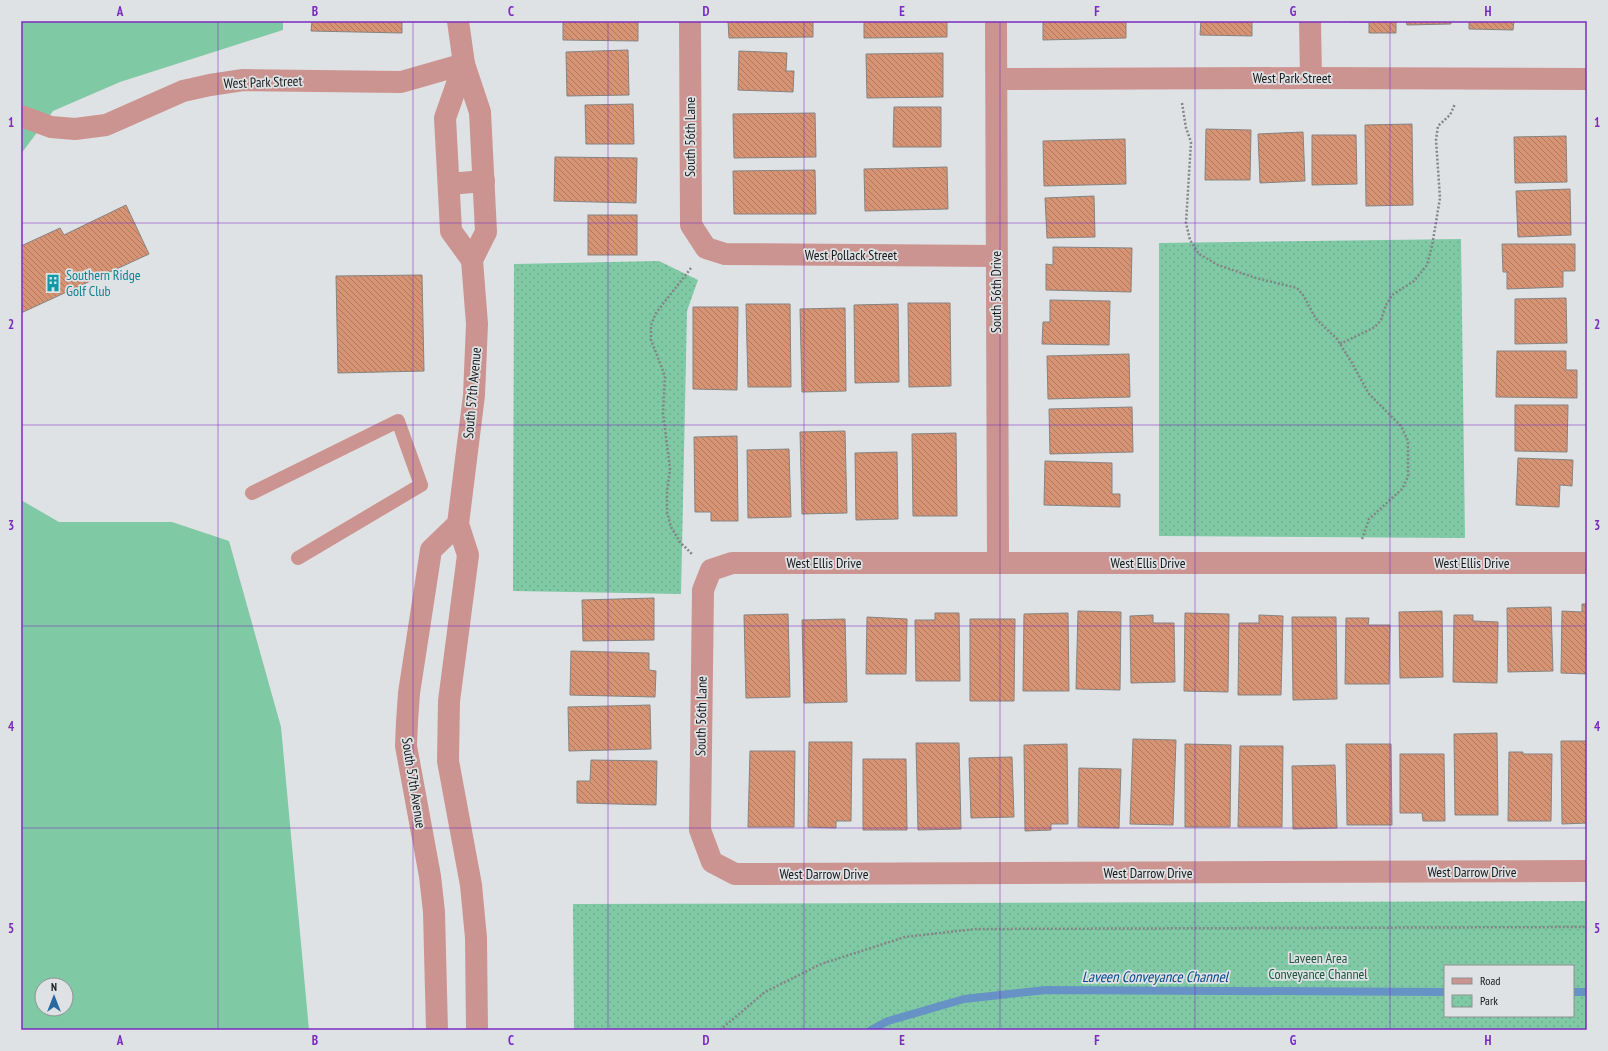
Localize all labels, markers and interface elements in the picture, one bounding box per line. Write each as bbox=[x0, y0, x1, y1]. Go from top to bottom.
text: A bbox=[116, 3, 124, 20]
text: B bbox=[312, 3, 318, 20]
text: C bbox=[508, 3, 514, 20]
text: D bbox=[703, 3, 710, 20]
text: E bbox=[899, 3, 905, 20]
text: F bbox=[1094, 3, 1100, 20]
text: G bbox=[1290, 3, 1297, 20]
text: H bbox=[1485, 3, 1492, 20]
street label: West Park Street bbox=[1253, 69, 1331, 87]
street label: West Park Street bbox=[223, 72, 303, 92]
street label: South 56th Lane bbox=[681, 97, 699, 177]
text: 1 bbox=[8, 114, 14, 131]
text: 1 bbox=[1594, 114, 1600, 131]
street label: West Pollack Street bbox=[805, 246, 897, 264]
street label: South 56th Drive bbox=[987, 251, 1005, 333]
place label: Southern Ridge Golf Club bbox=[66, 266, 141, 300]
building icon: Southern Ridge Golf Club bbox=[43, 273, 63, 293]
text: 2 bbox=[8, 316, 14, 333]
text: 2 bbox=[1594, 316, 1600, 333]
street label: South 57th Avenue bbox=[459, 346, 485, 439]
text: 3 bbox=[8, 517, 14, 534]
text: 3 bbox=[1594, 517, 1600, 534]
street label: West Ellis Drive bbox=[787, 554, 862, 572]
street label: West Ellis Drive bbox=[1111, 554, 1186, 572]
street label: West Ellis Drive bbox=[1435, 554, 1510, 572]
street label: South 56th Lane bbox=[691, 676, 711, 756]
text: 4 bbox=[8, 718, 15, 735]
text: 4 bbox=[1594, 718, 1601, 735]
street label: South 57th Avenue bbox=[398, 736, 430, 830]
street label: West Darrow Drive bbox=[1427, 863, 1517, 881]
street label: West Darrow Drive bbox=[1103, 864, 1193, 882]
street label: West Darrow Drive bbox=[779, 865, 869, 883]
text: 5 bbox=[8, 920, 14, 937]
text: 5 bbox=[1594, 920, 1600, 937]
park label: Laveen Area Conveyance Channel bbox=[1268, 949, 1368, 983]
legend bbox=[1444, 965, 1574, 1017]
water label: Laveen Conveyance Channel bbox=[1082, 967, 1230, 986]
text: Road bbox=[1480, 973, 1500, 988]
north arrow bbox=[34, 977, 74, 1017]
text: N bbox=[51, 980, 57, 994]
text: Park bbox=[1480, 993, 1498, 1008]
text: A bbox=[116, 1032, 124, 1049]
text: B bbox=[312, 1032, 318, 1049]
text: C bbox=[508, 1032, 514, 1049]
text: D bbox=[703, 1032, 710, 1049]
text: E bbox=[899, 1032, 905, 1049]
text: F bbox=[1094, 1032, 1100, 1049]
text: G bbox=[1290, 1032, 1297, 1049]
text: H bbox=[1485, 1032, 1492, 1049]

